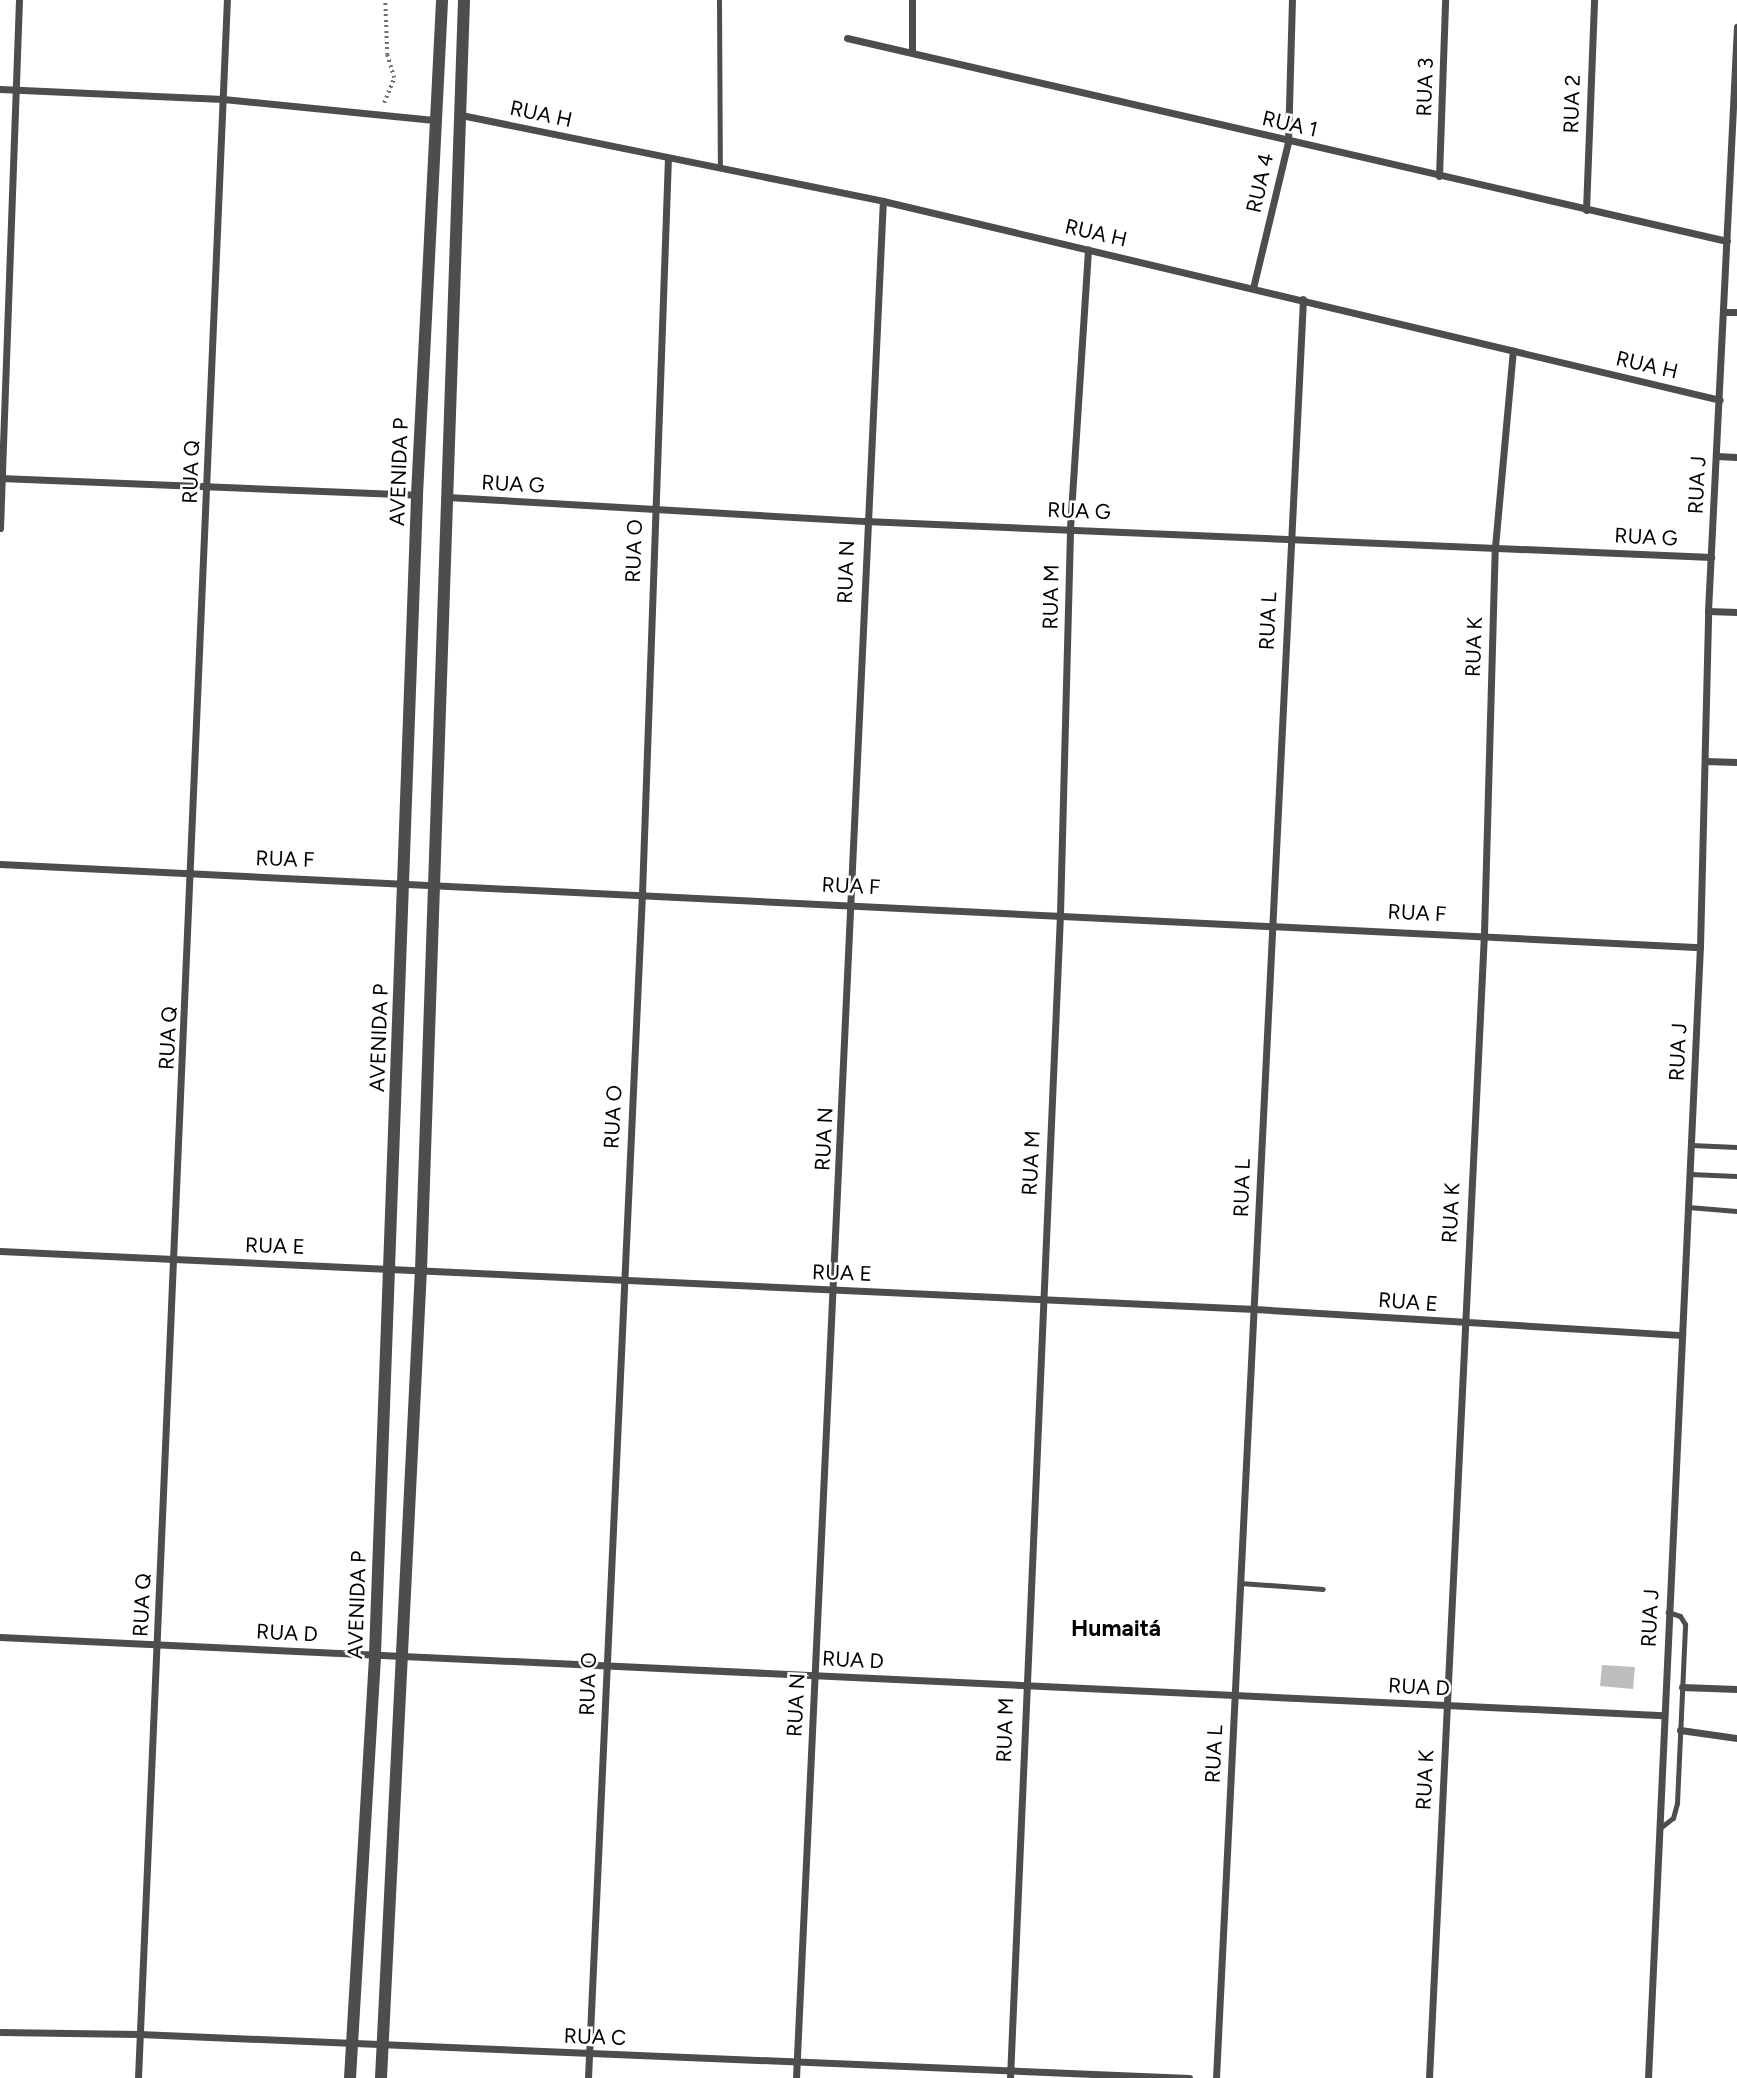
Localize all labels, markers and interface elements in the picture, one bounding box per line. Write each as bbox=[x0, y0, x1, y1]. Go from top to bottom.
street label: RUA 3 bbox=[1411, 57, 1439, 117]
street label: RUA 2 bbox=[1558, 74, 1586, 134]
street label: RUA H bbox=[507, 95, 575, 133]
street label: RUA 1 bbox=[1260, 105, 1320, 143]
street label: RUA 4 bbox=[1241, 151, 1279, 215]
street label: RUA H bbox=[1062, 214, 1130, 252]
street label: RUA H bbox=[1613, 346, 1681, 384]
street label: AVENIDA P bbox=[385, 417, 413, 527]
street label: RUA Q bbox=[177, 440, 205, 504]
street label: RUA J bbox=[1683, 455, 1711, 515]
street label: RUA G bbox=[481, 470, 545, 498]
street label: RUA G bbox=[1047, 497, 1111, 525]
street label: RUA O bbox=[620, 519, 648, 583]
street label: RUA G bbox=[1614, 523, 1678, 551]
street label: RUA N bbox=[832, 540, 860, 604]
street label: RUA M bbox=[1038, 564, 1064, 630]
street label: RUA L bbox=[1254, 591, 1282, 651]
street label: RUA K bbox=[1460, 616, 1488, 678]
street label: RUA F bbox=[255, 845, 315, 873]
street label: RUA F bbox=[821, 872, 881, 900]
street label: RUA F bbox=[1387, 899, 1447, 927]
street label: AVENIDA P bbox=[365, 983, 393, 1093]
street label: RUA Q bbox=[154, 1005, 182, 1071]
street label: RUA J bbox=[1664, 1022, 1692, 1082]
street label: RUA O bbox=[599, 1085, 627, 1149]
street label: RUA N bbox=[810, 1107, 838, 1171]
street label: RUA M bbox=[1017, 1130, 1045, 1196]
street label: RUA L bbox=[1228, 1158, 1256, 1218]
street label: RUA K bbox=[1437, 1182, 1465, 1244]
street label: RUA E bbox=[245, 1232, 305, 1260]
street label: RUA E bbox=[812, 1259, 872, 1287]
street label: RUA E bbox=[1377, 1287, 1439, 1317]
street label: AVENIDA P bbox=[343, 1550, 371, 1660]
street label: RUA Q bbox=[128, 1572, 156, 1638]
street label: RUA J bbox=[1636, 1588, 1664, 1648]
district label: Humaitá bbox=[1071, 1614, 1161, 1642]
street label: RUA D bbox=[255, 1619, 319, 1647]
street label: RUA D bbox=[821, 1646, 885, 1674]
street label: RUA O bbox=[574, 1652, 602, 1716]
street label: RUA N bbox=[782, 1673, 810, 1737]
street label: RUA D bbox=[1387, 1673, 1451, 1701]
street label: RUA M bbox=[991, 1697, 1019, 1763]
street label: RUA L bbox=[1200, 1724, 1228, 1784]
street label: RUA K bbox=[1411, 1749, 1439, 1811]
street label: RUA C bbox=[563, 2023, 627, 2051]

